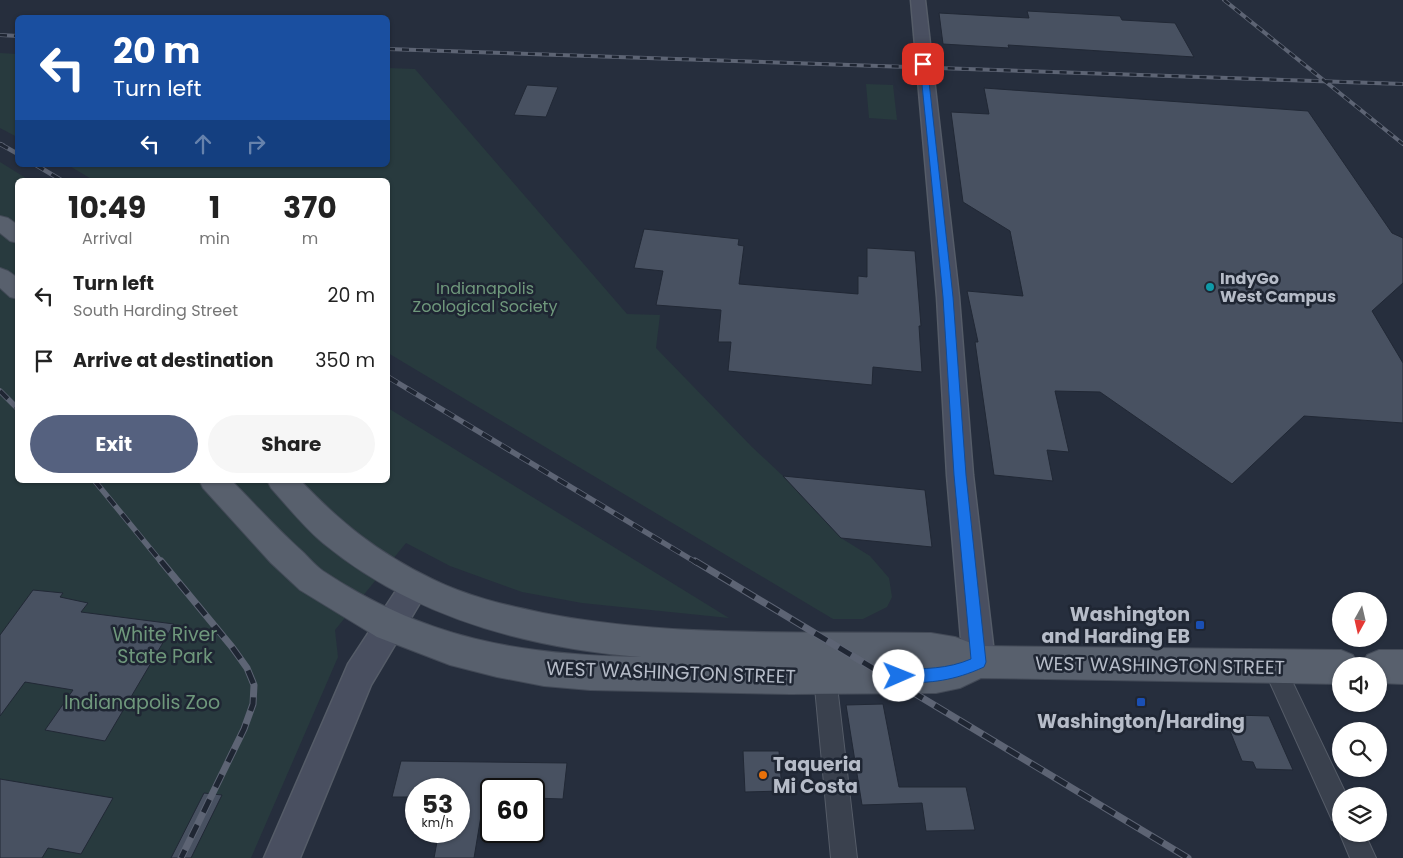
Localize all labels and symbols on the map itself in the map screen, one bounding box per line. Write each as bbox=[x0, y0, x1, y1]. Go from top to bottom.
pin bbox=[902, 43, 944, 85]
place label: IndyGo West Campus bbox=[1220, 267, 1336, 308]
park label: Indianapolis Zoological Society bbox=[413, 277, 557, 318]
marker: IndyGo West Campus bbox=[1204, 281, 1216, 293]
north arrow bbox=[1332, 592, 1388, 648]
place label: Washington and Harding EB bbox=[1041, 601, 1190, 650]
marker: Washington and Harding EB bbox=[1194, 619, 1206, 631]
park label: White River State Park bbox=[113, 621, 217, 670]
position arrow bbox=[872, 649, 924, 701]
street label: WEST WASHINGTON STREET bbox=[1035, 650, 1285, 681]
street label: WEST WASHINGTON STREET bbox=[546, 655, 796, 690]
park label: Indianapolis Zoo bbox=[64, 689, 220, 716]
marker: Washington/Harding bbox=[1135, 696, 1147, 708]
place label: Washington/Harding bbox=[1037, 708, 1245, 735]
place label: Taqueria Mi Costa bbox=[773, 751, 861, 800]
marker: Taqueria Mi Costa bbox=[757, 769, 769, 781]
speed limit sign: 60 bbox=[480, 778, 545, 843]

